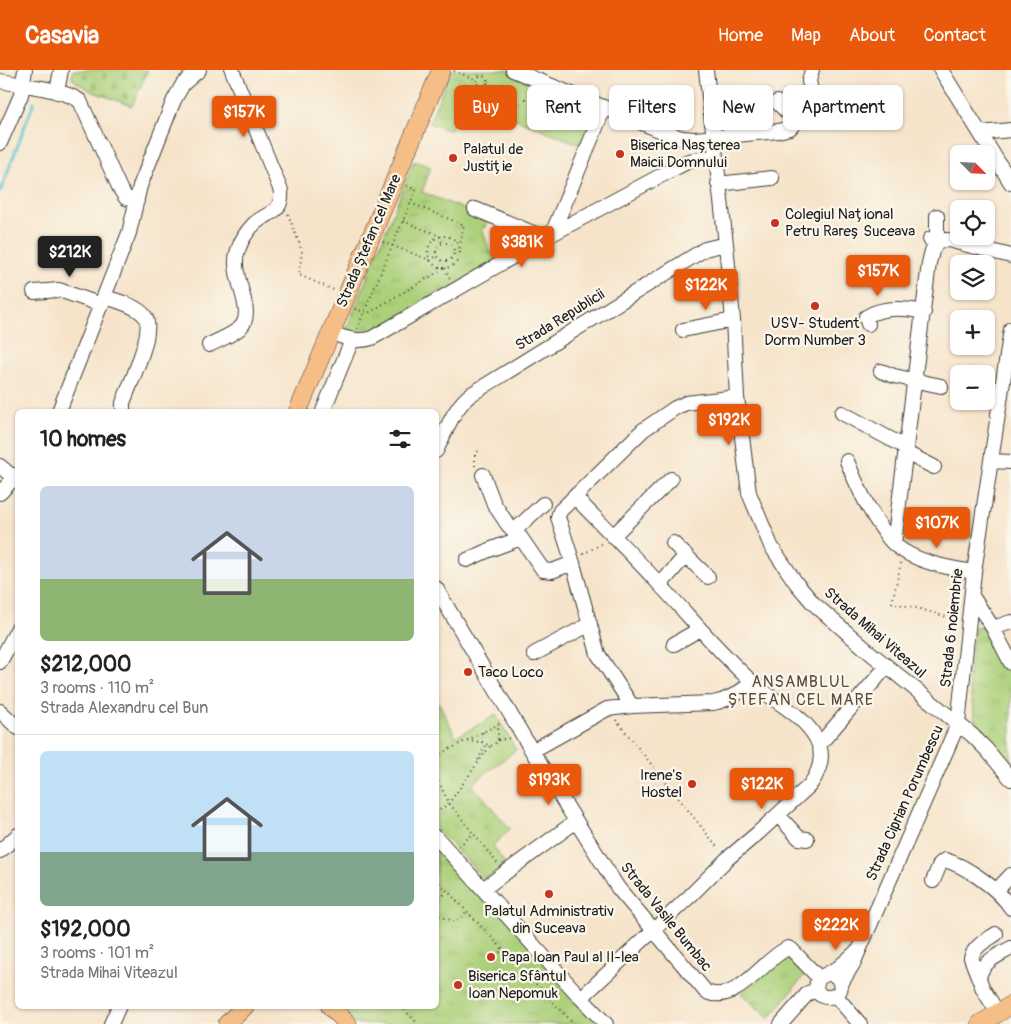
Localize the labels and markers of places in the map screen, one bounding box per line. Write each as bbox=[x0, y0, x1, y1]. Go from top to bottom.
pin: $157K bbox=[209, 96, 279, 138]
place label: Biserica Nașterea Maicii Domnului bbox=[630, 136, 740, 172]
place label: Palatul de Justiție bbox=[463, 140, 524, 176]
marker: Biserica Nașterea Maicii Domnului bbox=[614, 148, 626, 160]
marker: Palatul de Justiție bbox=[447, 152, 459, 164]
place label: Colegiul Național Petru Rareș Suceava bbox=[785, 205, 915, 241]
marker: Colegiul Național Petru Rareș Suceava bbox=[769, 217, 781, 229]
pin: $381K bbox=[487, 226, 557, 268]
pin: $212K bbox=[35, 236, 105, 278]
pin: $157K bbox=[843, 254, 913, 297]
pin: $122K bbox=[671, 268, 741, 311]
marker: USV- Student Dorm Number 3 bbox=[809, 300, 821, 312]
place label: USV- Student Dorm Number 3 bbox=[764, 314, 866, 350]
pin: $192K bbox=[694, 404, 764, 446]
pin: $107K bbox=[902, 506, 972, 549]
place label: Taco Loco bbox=[478, 663, 544, 682]
marker: Taco Loco bbox=[462, 666, 474, 678]
pin: $193K bbox=[514, 764, 584, 806]
place label: Irene's Hostel bbox=[640, 766, 682, 802]
pin: $122K bbox=[727, 768, 797, 810]
marker: Irene's Hostel bbox=[686, 778, 698, 790]
marker: Palatul Administrativ din Suceava bbox=[543, 888, 555, 900]
place label: Palatul Administrativ din Suceava bbox=[484, 902, 614, 938]
pin: $222K bbox=[801, 908, 871, 951]
place label: Papa Ioan Paul al II-lea bbox=[501, 948, 639, 967]
marker: Papa Ioan Paul al II-lea bbox=[485, 951, 497, 963]
place label: Biserica Sfântul Ioan Nepomuk bbox=[468, 967, 566, 1003]
marker: Biserica Sfântul Ioan Nepomuk bbox=[452, 979, 464, 991]

